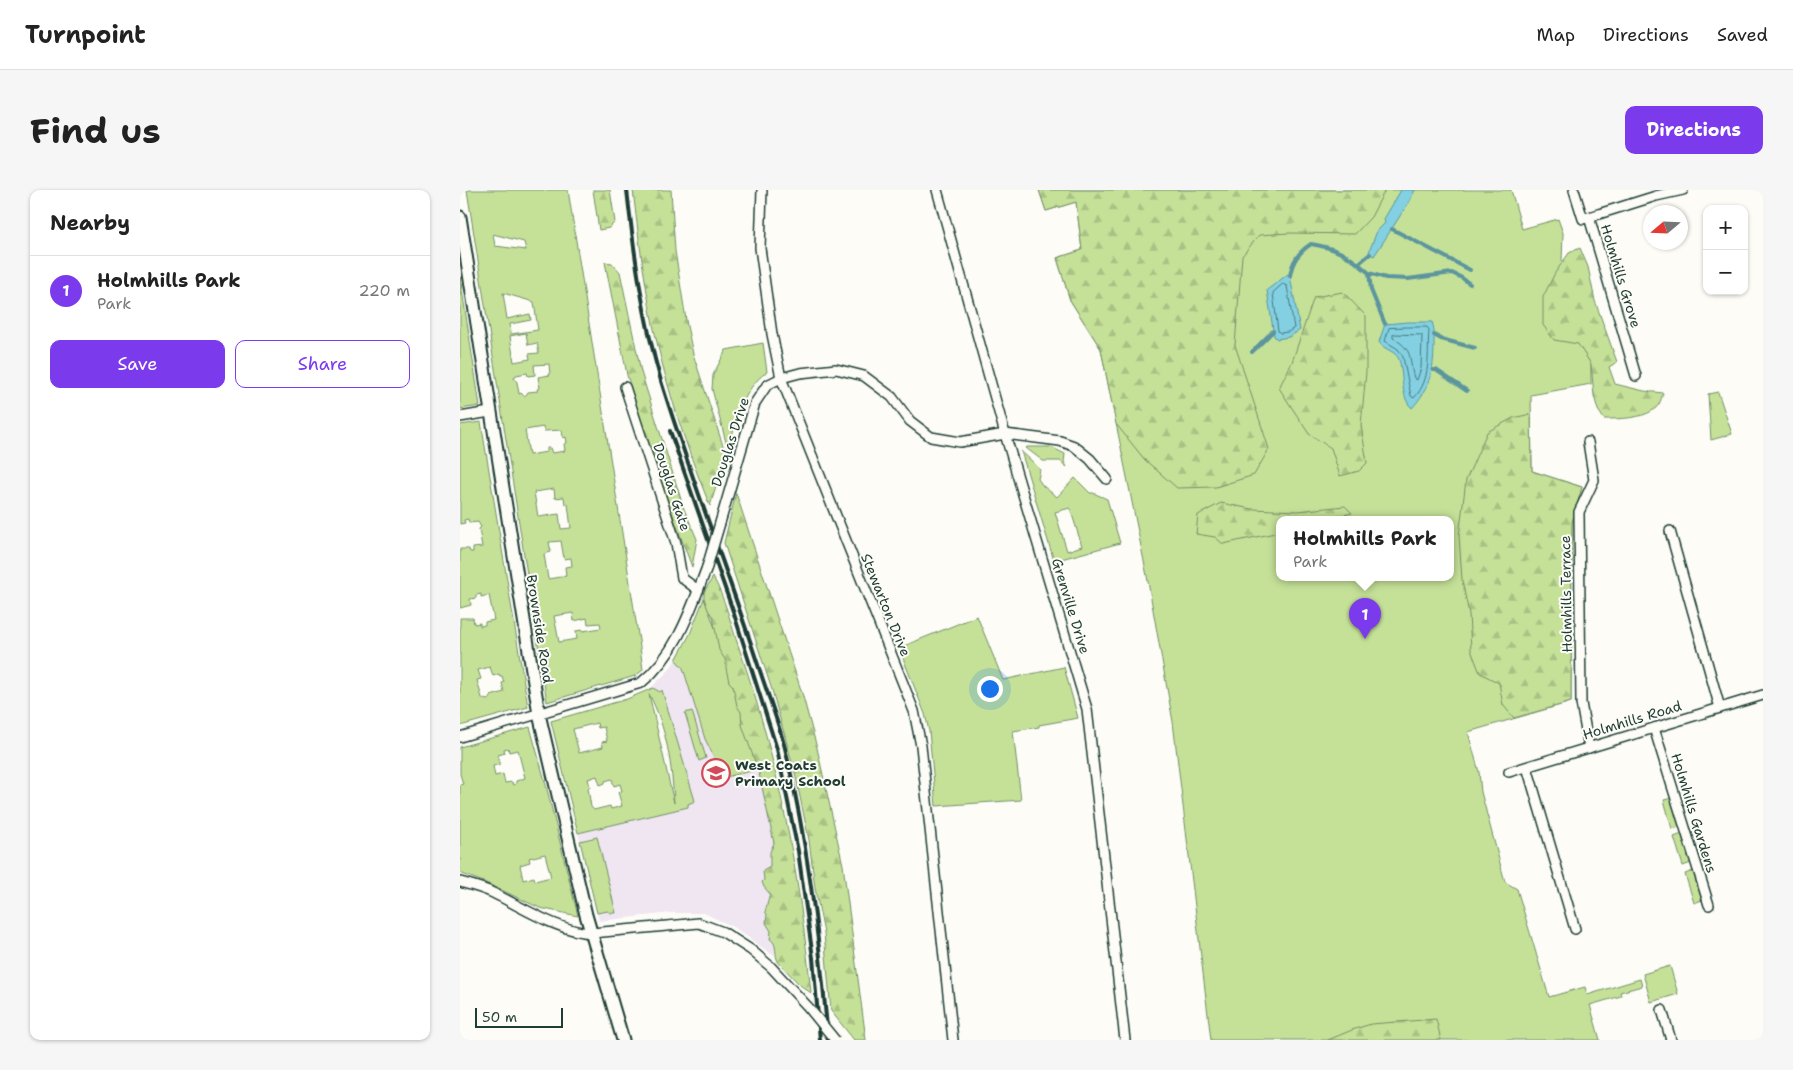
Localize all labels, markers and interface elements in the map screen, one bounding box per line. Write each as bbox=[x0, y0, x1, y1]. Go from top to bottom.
text: Turnpoint bbox=[25, 19, 146, 51]
text: Map bbox=[1537, 23, 1575, 47]
text: Directions bbox=[1603, 23, 1689, 47]
text: Saved bbox=[1717, 23, 1768, 47]
button: Directions bbox=[1625, 106, 1763, 154]
text: Find us bbox=[30, 107, 161, 154]
north arrow bbox=[1643, 205, 1688, 250]
map controls bbox=[1703, 205, 1748, 295]
button: + bbox=[1703, 205, 1748, 250]
text: Nearby bbox=[50, 209, 130, 237]
street label: Holmhills Grove bbox=[1597, 222, 1645, 330]
button: − bbox=[1703, 250, 1748, 295]
text: Holmhills Park bbox=[97, 268, 241, 293]
text: 1 bbox=[62, 280, 70, 301]
text: 220 m bbox=[358, 280, 410, 301]
text: Park bbox=[97, 293, 131, 314]
button: Save bbox=[50, 340, 225, 388]
button: Share bbox=[235, 340, 410, 388]
street label: Douglas Drive bbox=[707, 395, 753, 489]
street label: Douglas Gate bbox=[649, 441, 695, 533]
popup bbox=[1276, 516, 1454, 581]
text: Holmhills Park bbox=[1293, 526, 1437, 551]
street label: Holmhills Terrace bbox=[1556, 535, 1576, 653]
street label: Stewarton Drive bbox=[857, 551, 915, 659]
text: Park bbox=[1293, 551, 1327, 572]
street label: Grenville Drive bbox=[1048, 556, 1094, 656]
street label: Brownside Road bbox=[523, 573, 558, 685]
pin: 1 bbox=[1349, 598, 1381, 639]
your location bbox=[977, 676, 1003, 702]
street label: Holmhills Road bbox=[1580, 696, 1684, 744]
street label: Holmhills Gardens bbox=[1667, 751, 1721, 875]
place label: West Coats Primary School bbox=[735, 756, 846, 790]
school or university icon: West Coats Primary School bbox=[701, 758, 731, 788]
scale bar bbox=[475, 1005, 562, 1028]
text: 50 m bbox=[482, 1008, 517, 1026]

